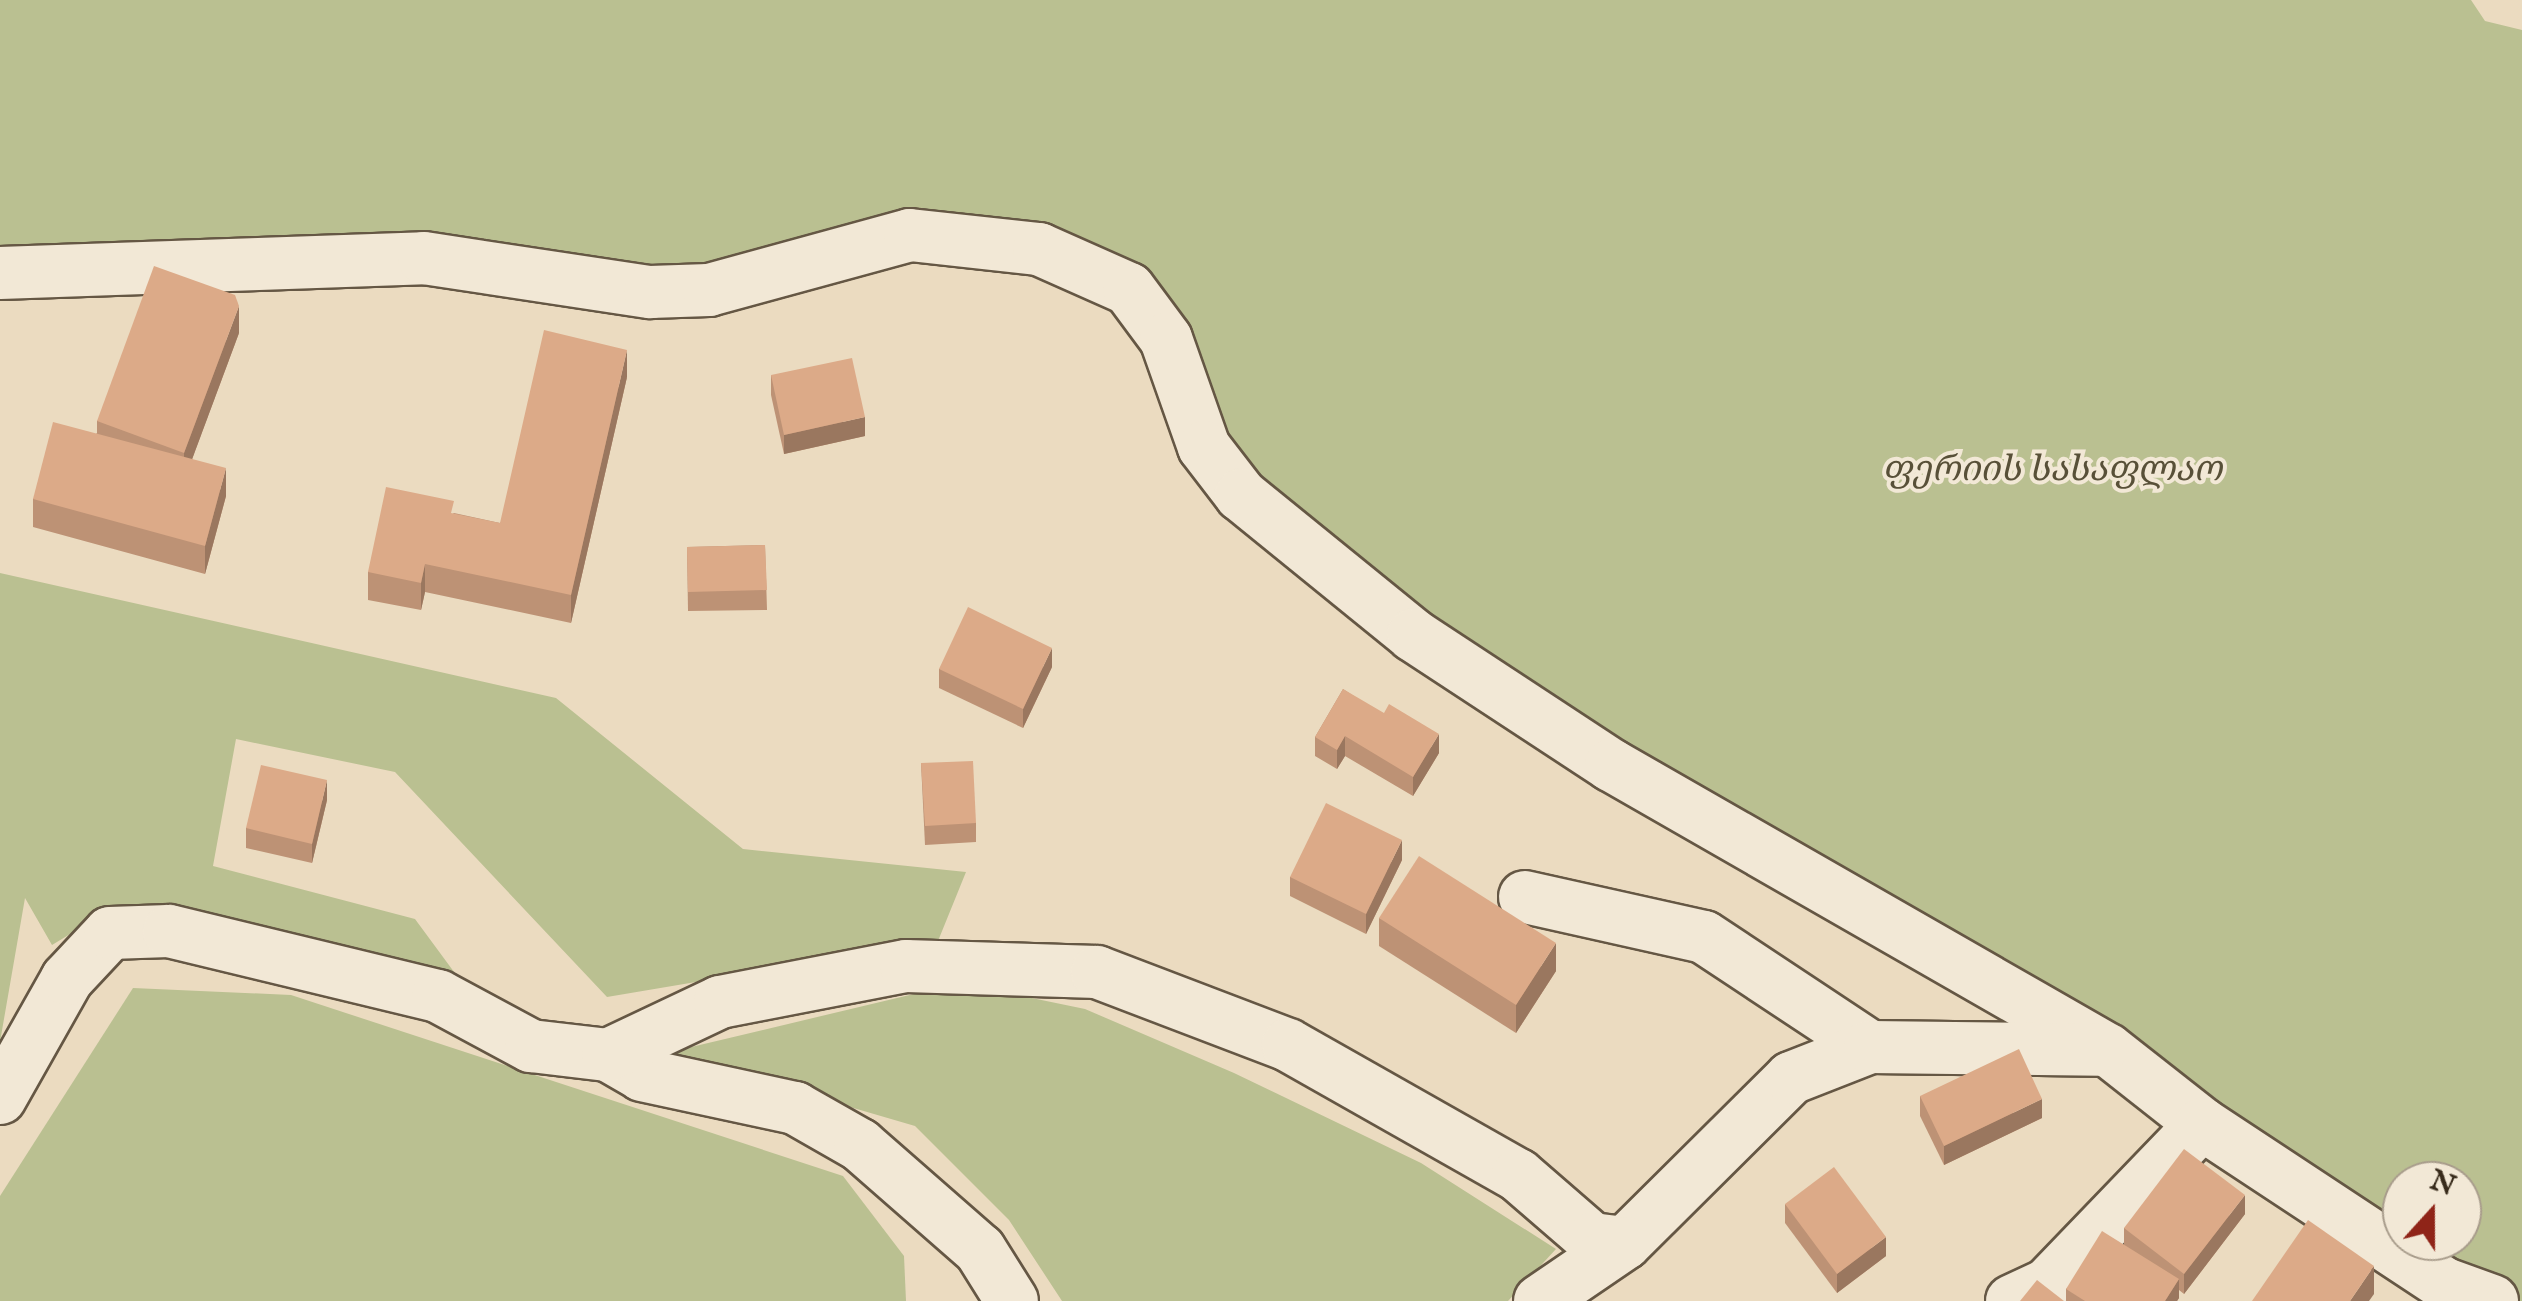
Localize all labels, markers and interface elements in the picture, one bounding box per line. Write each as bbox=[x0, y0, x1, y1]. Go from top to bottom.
park label: ფერიის სასაფლაო bbox=[1882, 450, 2222, 492]
north arrow bbox=[2382, 1161, 2482, 1261]
text: N bbox=[2425, 1164, 2460, 1205]

